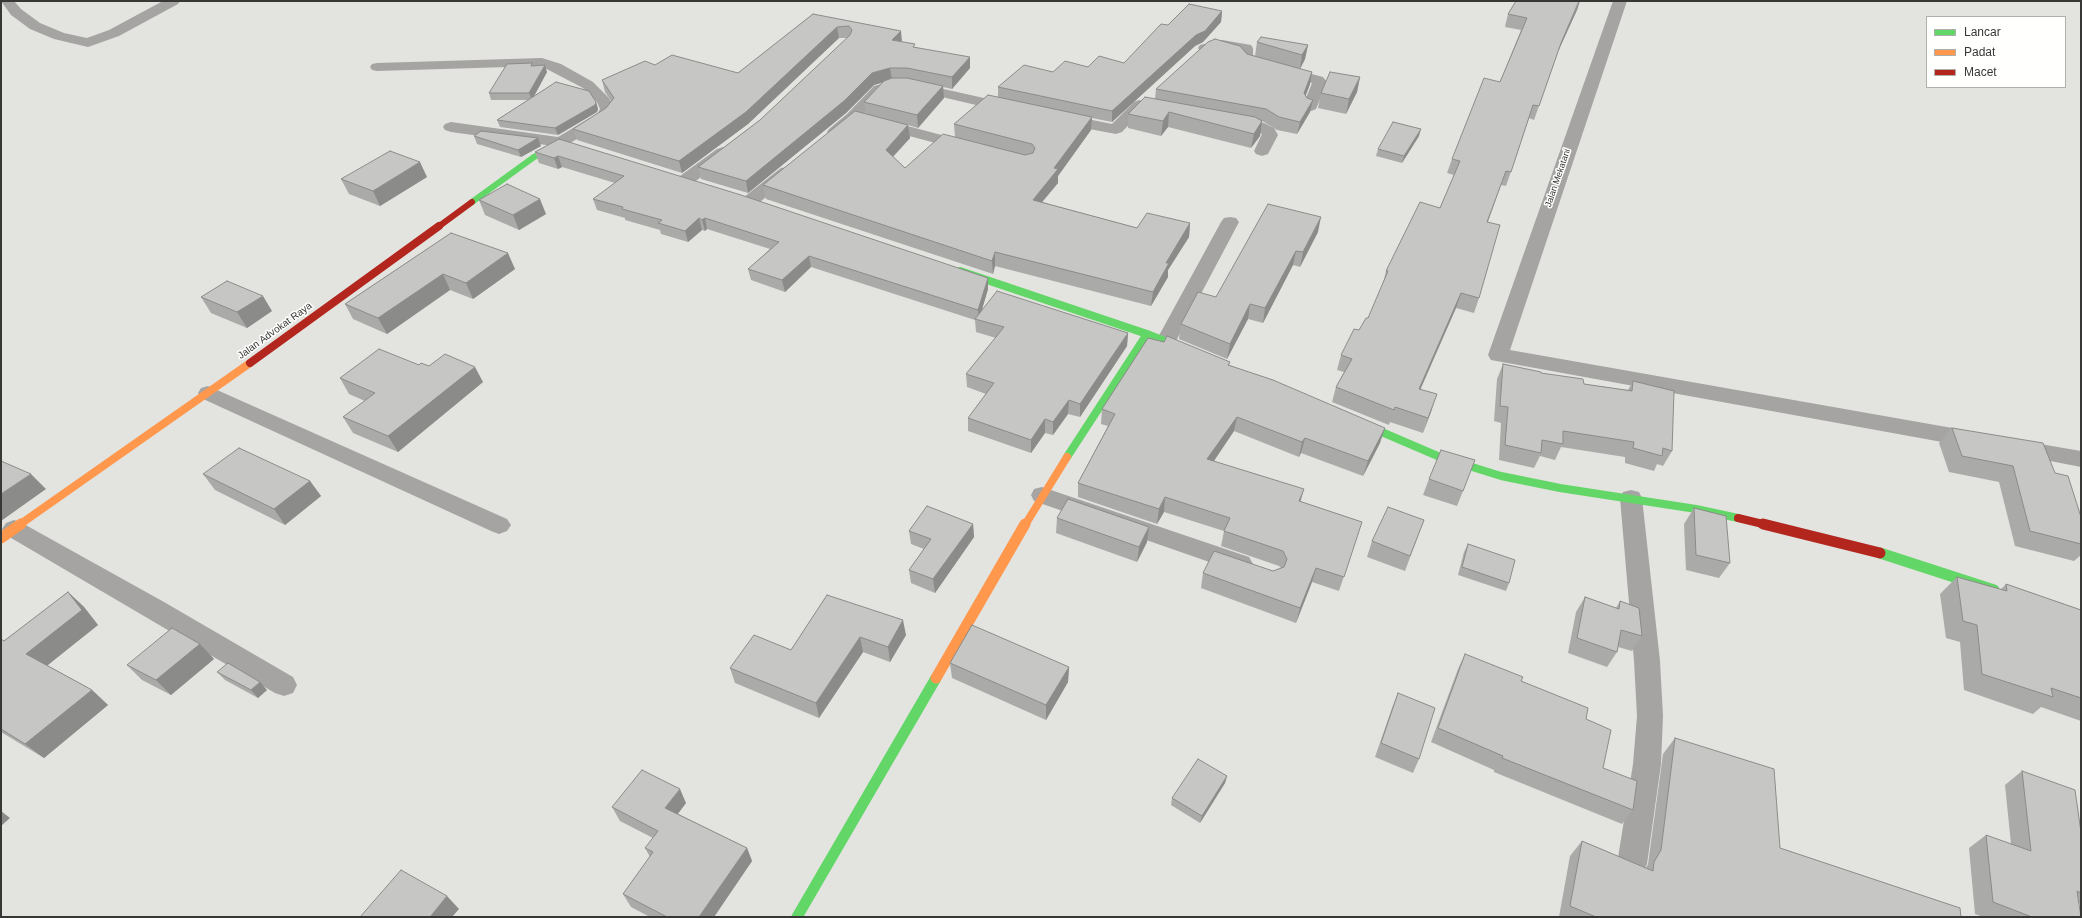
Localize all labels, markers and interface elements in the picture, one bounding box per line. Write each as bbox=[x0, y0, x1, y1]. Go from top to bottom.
legend bbox=[1926, 16, 2066, 88]
text: Lancar bbox=[1964, 25, 2001, 39]
text: Padat bbox=[1964, 45, 1995, 59]
text: Macet bbox=[1964, 65, 1997, 79]
street label: Jalan Mekatani bbox=[1543, 148, 1573, 208]
street label: Jalan Advokat Raya bbox=[235, 300, 315, 362]

